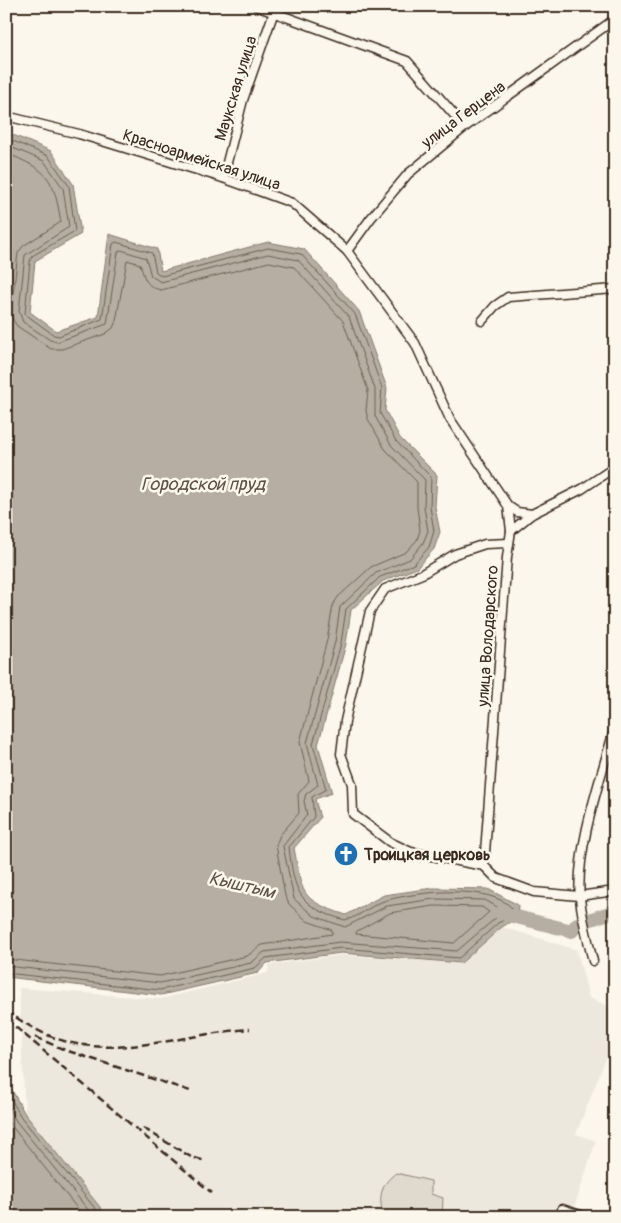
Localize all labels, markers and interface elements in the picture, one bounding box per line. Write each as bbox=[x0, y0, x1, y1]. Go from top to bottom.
street label: Маукская улица bbox=[211, 33, 261, 143]
street label: улица Герцена bbox=[417, 77, 509, 153]
street label: Красноармейская улица bbox=[120, 125, 283, 195]
water label: Городской пруд bbox=[141, 473, 267, 496]
street label: улица Володарского bbox=[473, 564, 503, 708]
church icon: Троицкая церковь bbox=[333, 841, 359, 867]
place label: Троицкая церковь bbox=[363, 845, 490, 865]
water label: Кыштым bbox=[207, 867, 278, 904]

